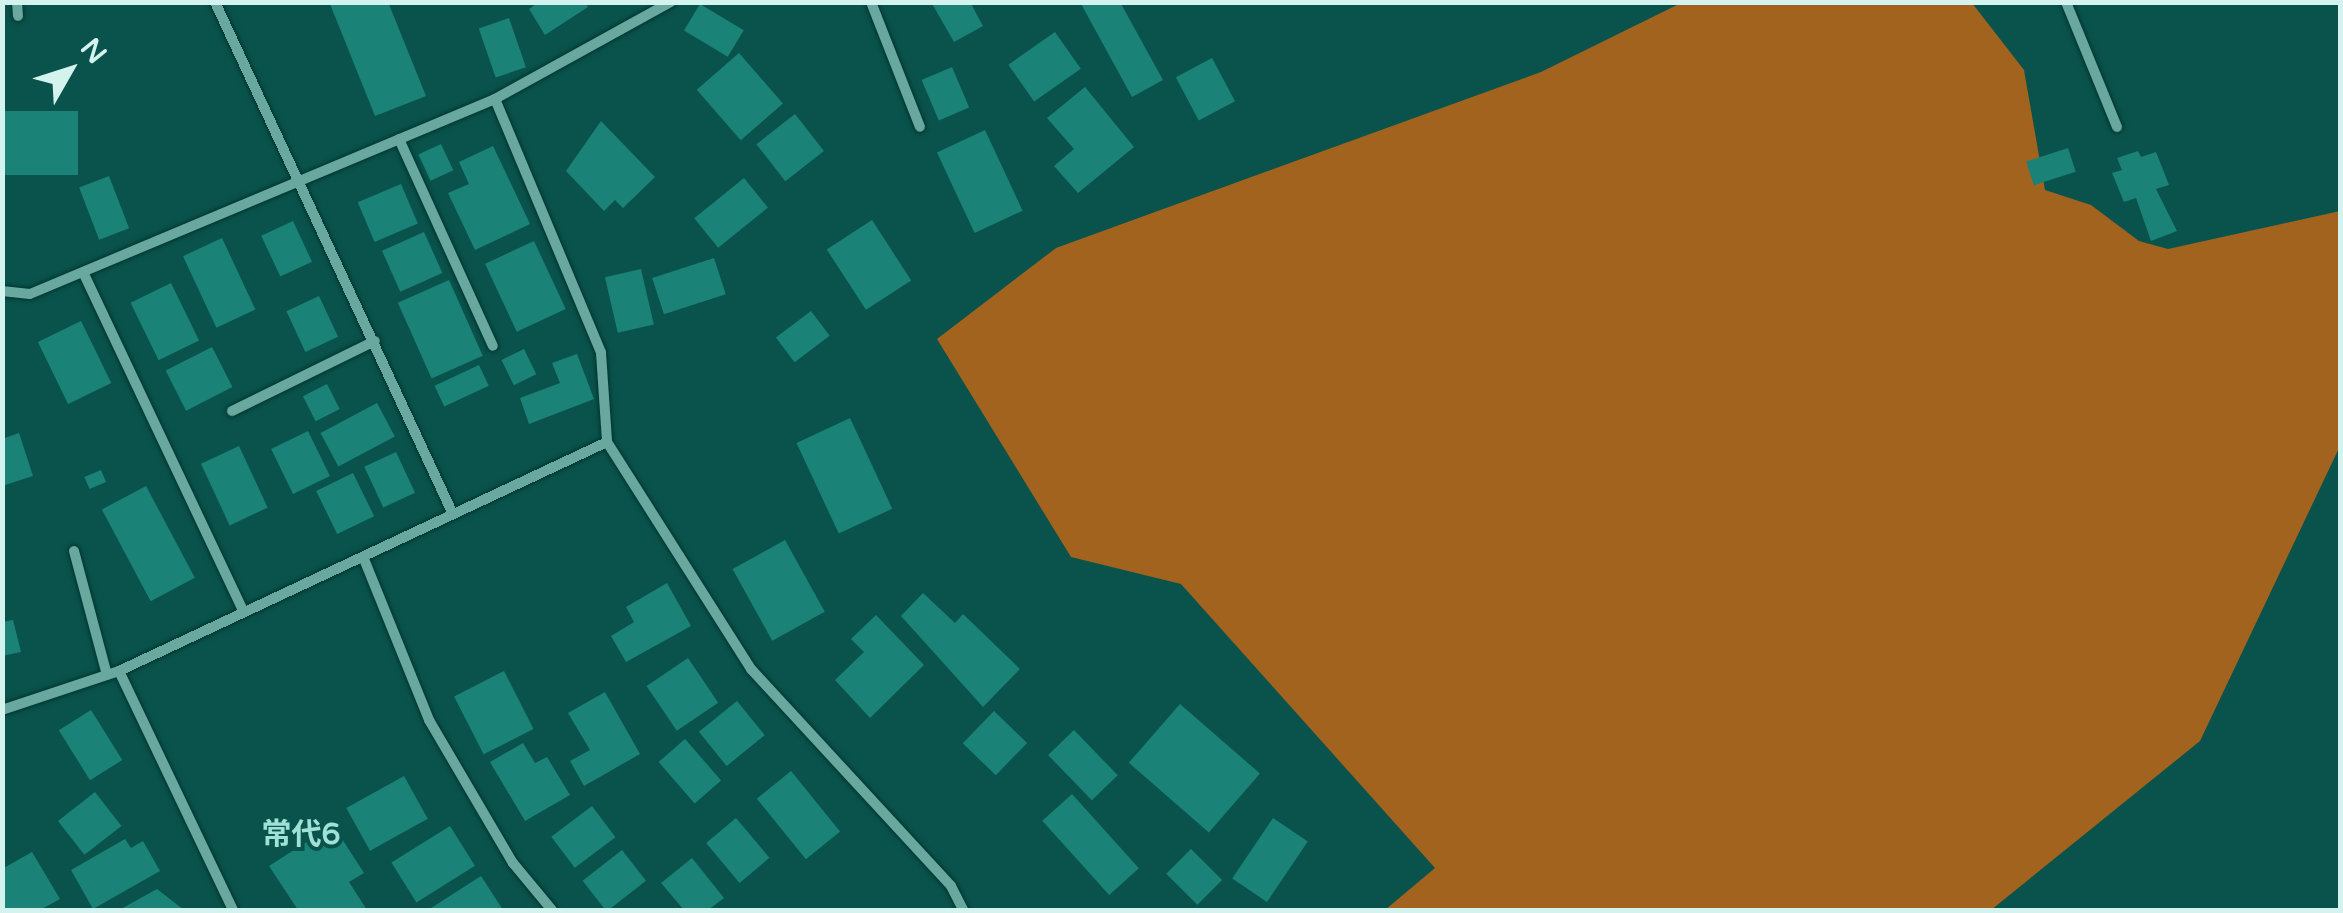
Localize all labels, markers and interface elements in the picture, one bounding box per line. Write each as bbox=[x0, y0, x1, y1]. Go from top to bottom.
north arrow bbox=[20, 20, 120, 120]
text: N bbox=[73, 32, 114, 71]
district label: 常代6 bbox=[262, 817, 340, 853]

